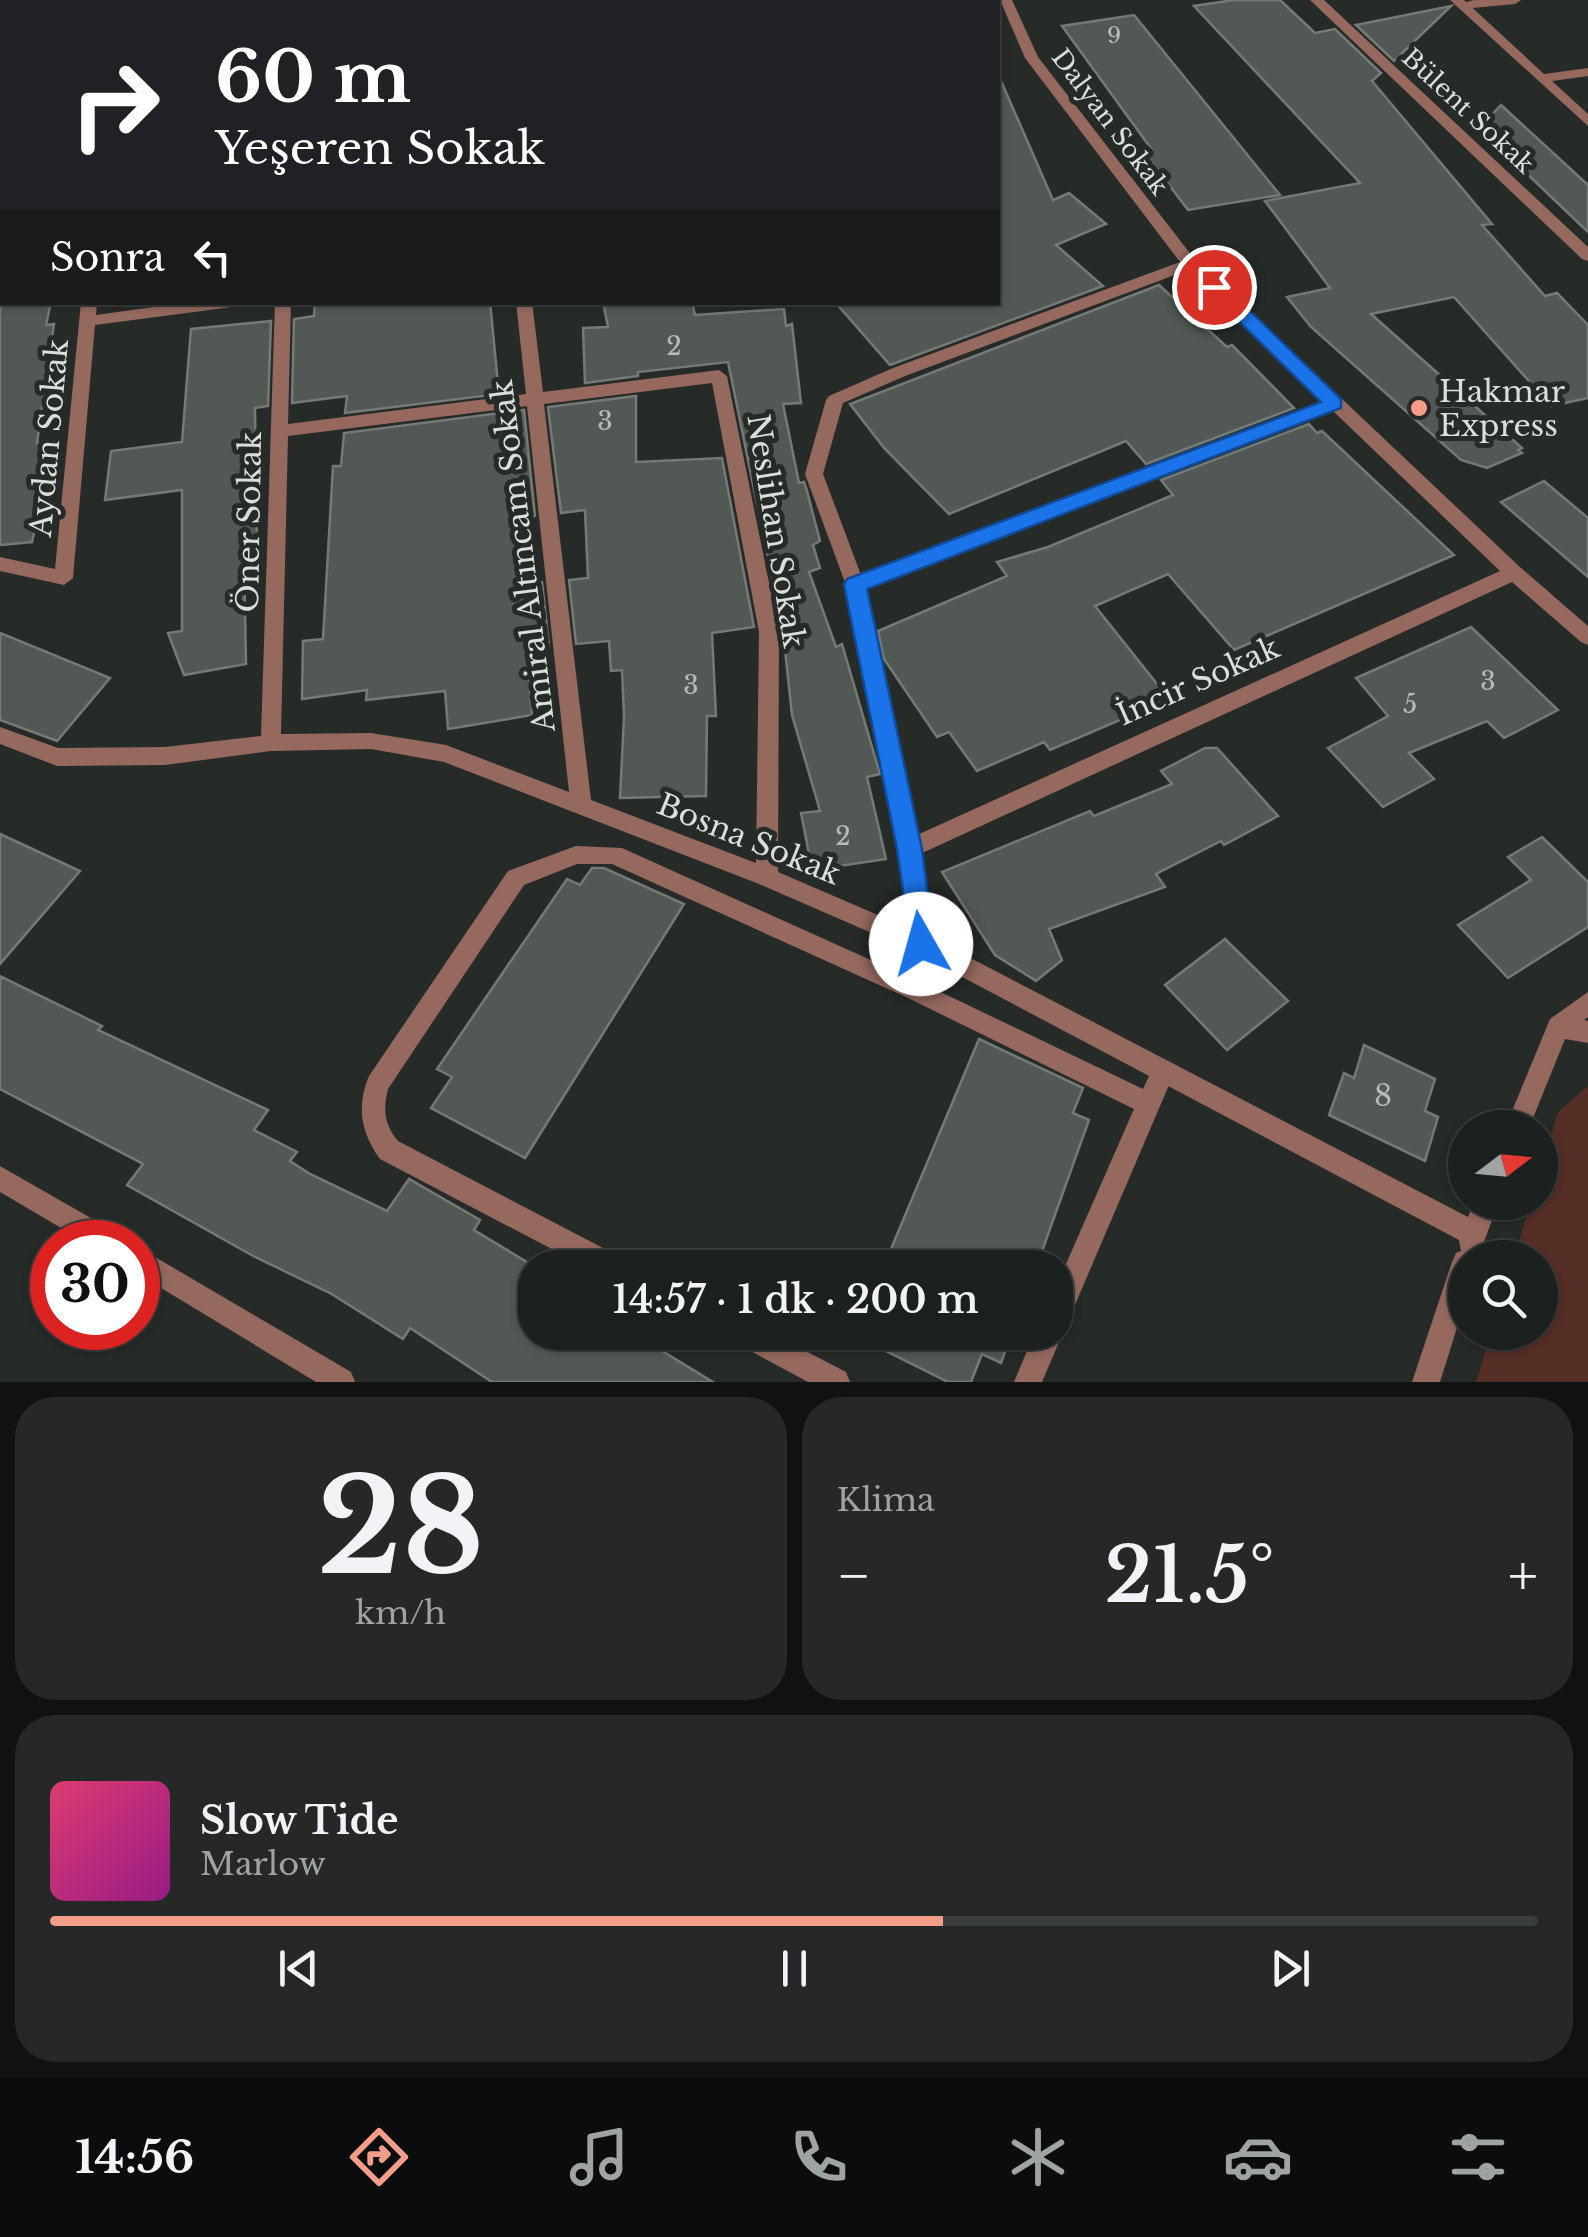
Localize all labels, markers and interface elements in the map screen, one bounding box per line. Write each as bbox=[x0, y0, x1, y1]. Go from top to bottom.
house number: 9 bbox=[1107, 22, 1121, 49]
text: 60 m bbox=[215, 34, 411, 121]
icon: right bbox=[50, 40, 180, 170]
street label: Bülent Sokak bbox=[1396, 42, 1541, 180]
street label: Dalyan Sokak bbox=[1045, 43, 1175, 202]
text: Yeşeren Sokak bbox=[215, 120, 545, 176]
icon: left bbox=[185, 230, 240, 285]
text: Sonra bbox=[50, 234, 165, 281]
pin bbox=[1172, 245, 1257, 330]
icon: arrive bbox=[1187, 260, 1242, 315]
house number: 2 bbox=[666, 331, 682, 362]
street label: Aydan Sokak bbox=[22, 337, 76, 540]
place label: Hakmar Express bbox=[1439, 373, 1566, 444]
street label: Amiral Altıncam Sokak bbox=[483, 377, 563, 735]
marker: Hakmar Express bbox=[1408, 397, 1430, 419]
house number: 3 bbox=[597, 406, 613, 437]
street label: Neslihan Sokak bbox=[739, 412, 813, 651]
street label: Öner Sokak bbox=[229, 431, 269, 613]
street label: İncir Sokak bbox=[1111, 628, 1286, 733]
house number: 3 bbox=[1480, 666, 1496, 697]
house number: 3 bbox=[683, 670, 699, 701]
house number: 5 bbox=[1403, 689, 1417, 720]
street label: Bosna Sokak bbox=[652, 785, 847, 893]
house number: 2 bbox=[835, 821, 851, 852]
position arrow bbox=[869, 892, 973, 996]
house number: 8 bbox=[1374, 1077, 1392, 1114]
north arrow bbox=[1448, 1110, 1558, 1220]
map controls bbox=[1448, 1110, 1558, 1350]
speed limit sign: 30 bbox=[30, 1220, 160, 1350]
button: search bbox=[1448, 1240, 1558, 1350]
text: 14:57 · 1 dk · 200 m bbox=[612, 1276, 979, 1323]
text: 28 bbox=[317, 1447, 484, 1608]
text: Klima bbox=[837, 1480, 935, 1520]
text: 21.5° bbox=[1105, 1529, 1275, 1622]
text: − bbox=[837, 1542, 871, 1610]
text: + bbox=[1508, 1542, 1538, 1610]
text: km/h bbox=[355, 1593, 446, 1633]
text: Slow Tide bbox=[200, 1797, 398, 1844]
text: Marlow bbox=[200, 1844, 326, 1884]
icon: previous bbox=[271, 1941, 326, 1996]
icon: pause bbox=[767, 1941, 822, 1996]
icon: next bbox=[1263, 1941, 1318, 1996]
icon: directions bbox=[344, 2122, 414, 2192]
icon: music bbox=[564, 2122, 634, 2192]
icon: phone bbox=[784, 2122, 854, 2192]
icon: climate bbox=[1003, 2122, 1073, 2192]
icon: car bbox=[1223, 2122, 1293, 2192]
icon: filters bbox=[1443, 2122, 1513, 2192]
text: 14:56 bbox=[75, 2129, 194, 2185]

